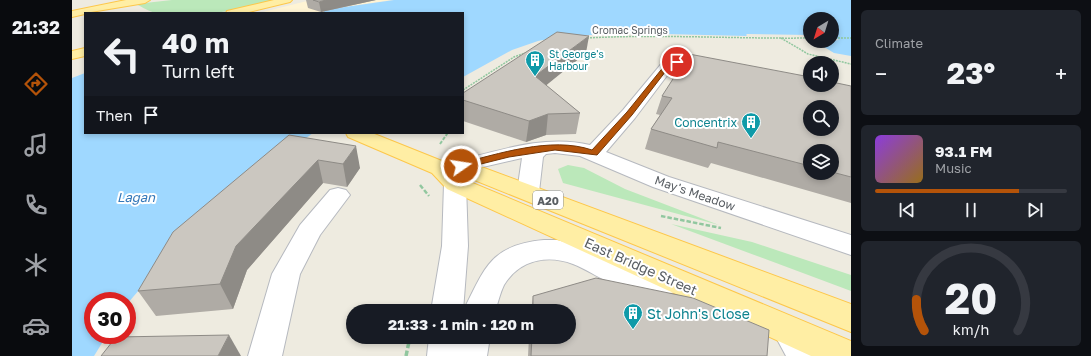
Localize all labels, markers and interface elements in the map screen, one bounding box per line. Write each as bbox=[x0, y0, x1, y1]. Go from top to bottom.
north arrow bbox=[803, 12, 839, 48]
map controls bbox=[803, 12, 839, 180]
text: 21:32 bbox=[12, 16, 60, 38]
street label: Cromac Springs bbox=[592, 24, 668, 36]
text: 40 m bbox=[162, 26, 229, 59]
icon: left bbox=[96, 28, 148, 80]
text: Climate bbox=[875, 35, 923, 51]
pin bbox=[660, 45, 694, 79]
place label: St George's Harbour bbox=[549, 48, 604, 72]
building icon: St George's Harbour bbox=[524, 49, 546, 77]
icon: arrive bbox=[666, 51, 688, 73]
text: 23° bbox=[947, 55, 995, 91]
button: sound bbox=[803, 56, 839, 92]
text: Turn left bbox=[162, 60, 235, 82]
text: − bbox=[875, 60, 887, 87]
text: + bbox=[1055, 60, 1067, 87]
icon: directions bbox=[22, 70, 50, 98]
button: search bbox=[803, 100, 839, 136]
icon: arrive bbox=[140, 104, 162, 126]
text: Then bbox=[96, 106, 132, 124]
building icon: Concentrix bbox=[740, 111, 762, 139]
place label: Concentrix bbox=[674, 115, 737, 130]
icon: music bbox=[22, 131, 50, 159]
text: 93.1 FM bbox=[935, 142, 992, 160]
button: layers bbox=[803, 144, 839, 180]
position arrow bbox=[440, 145, 482, 187]
text: Music bbox=[935, 160, 972, 176]
street label: May's Meadow bbox=[653, 172, 738, 214]
water label: Lagan bbox=[117, 189, 156, 205]
icon: phone bbox=[22, 191, 50, 219]
road number: A20 bbox=[533, 191, 563, 209]
icon: previous bbox=[896, 199, 918, 221]
icon: pause bbox=[960, 199, 982, 221]
icon: next bbox=[1024, 199, 1046, 221]
street label: East Bridge Street bbox=[582, 233, 700, 299]
icon: climate bbox=[22, 251, 50, 279]
text: 20 bbox=[945, 273, 997, 323]
speed limit sign: 30 bbox=[84, 292, 136, 344]
building icon: St John's Close bbox=[622, 302, 644, 330]
place label: St John's Close bbox=[647, 305, 750, 322]
icon: car bbox=[22, 312, 50, 340]
text: 21:33 · 1 min · 120 m bbox=[388, 315, 534, 333]
text: km/h bbox=[953, 321, 989, 338]

